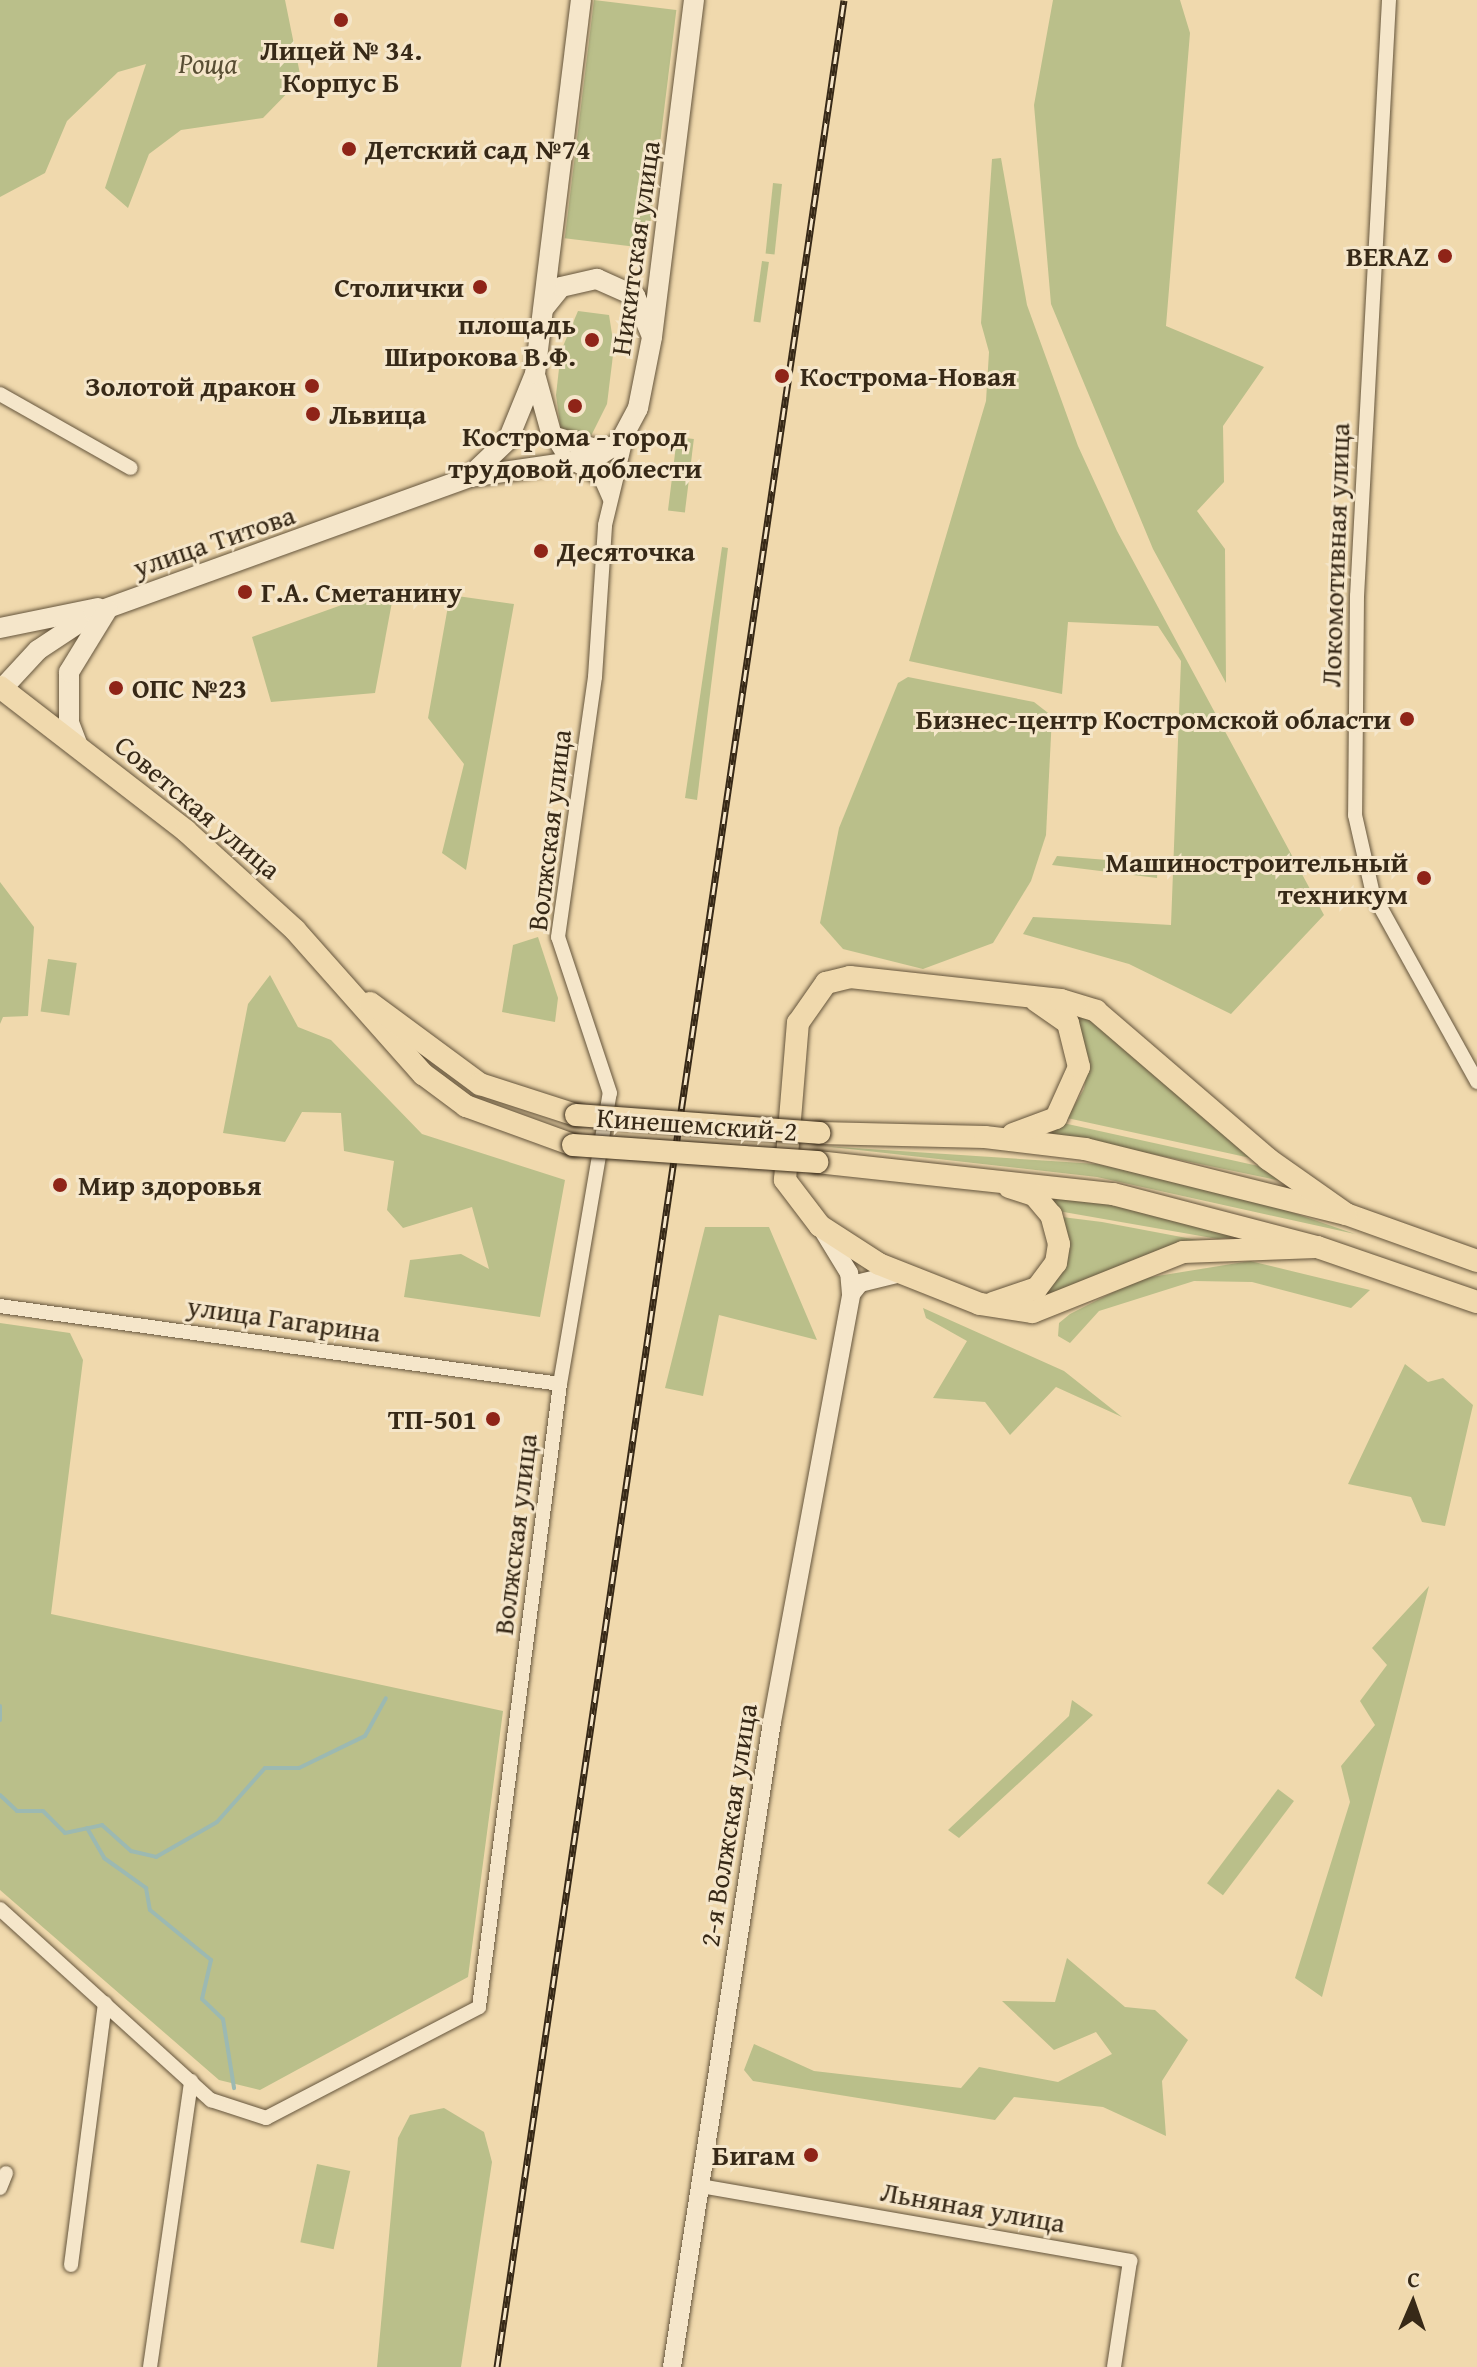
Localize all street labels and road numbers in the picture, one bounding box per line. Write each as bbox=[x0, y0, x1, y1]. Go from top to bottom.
street label: Никитская улица bbox=[603, 139, 667, 357]
street label: Локомотивная улица bbox=[1314, 422, 1356, 688]
street label: улица Титова bbox=[129, 498, 299, 584]
street label: Советская улица bbox=[108, 728, 288, 886]
street label: Волжская улица bbox=[520, 728, 578, 932]
street label: Кинешемский-2 bbox=[596, 1100, 798, 1148]
street label: улица Гагарина bbox=[185, 1289, 383, 1349]
street label: Волжская улица bbox=[486, 1432, 544, 1636]
street label: 2-я Волжская улица bbox=[692, 1701, 764, 1949]
street label: Льняная улица bbox=[878, 2174, 1068, 2240]

